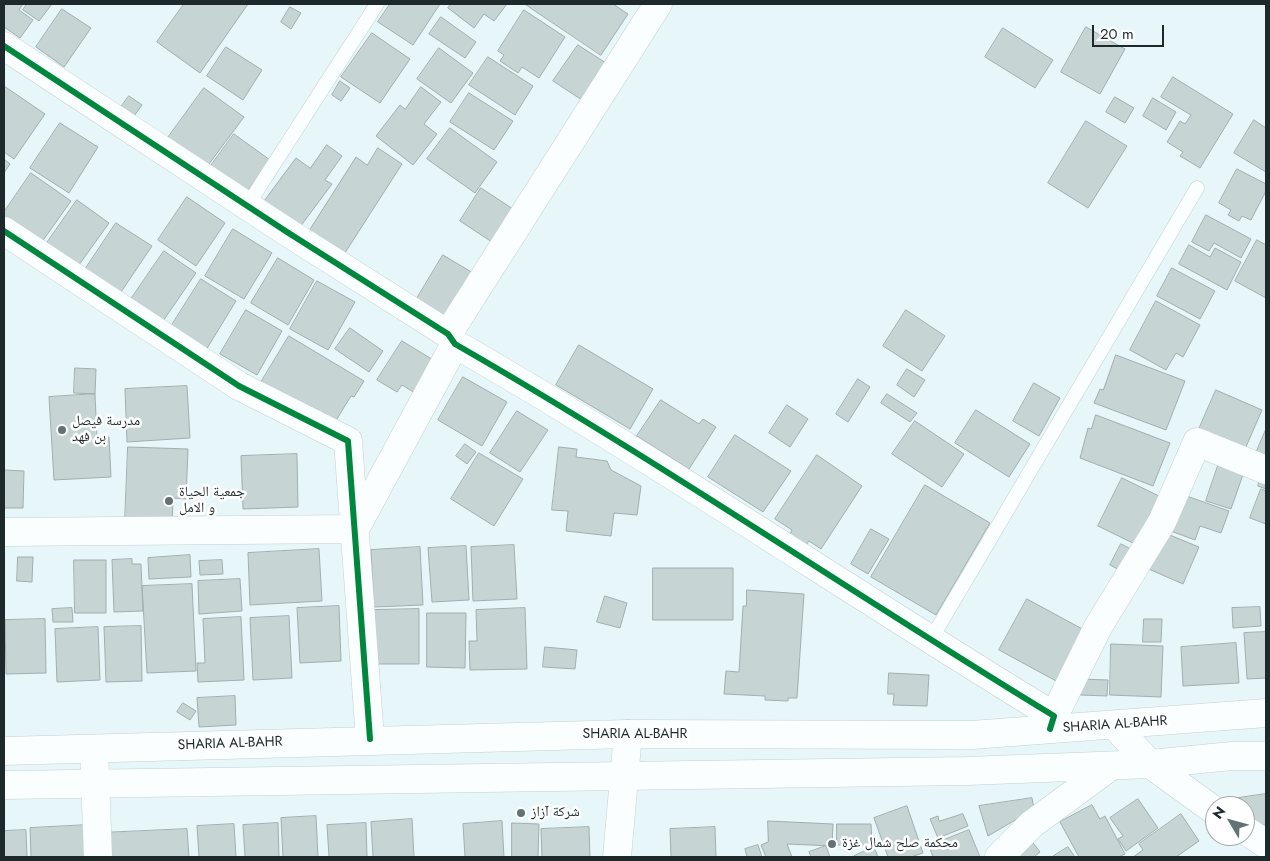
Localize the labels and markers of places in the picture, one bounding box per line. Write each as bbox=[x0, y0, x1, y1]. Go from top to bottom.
place label: مدرسة فيصل بن فهد bbox=[72, 414, 140, 447]
marker: مدرسة فيصل بن فهد bbox=[56, 424, 68, 436]
place label: جمعية الحياة و الامل bbox=[179, 485, 245, 518]
marker: جمعية الحياة و الامل bbox=[163, 495, 175, 507]
place label: شركة آزاز bbox=[531, 805, 580, 821]
marker: شركة آزاز bbox=[515, 807, 527, 819]
place label: محكمة صلح شمال غزة bbox=[842, 836, 958, 852]
marker: محكمة صلح شمال غزة bbox=[826, 838, 838, 850]

